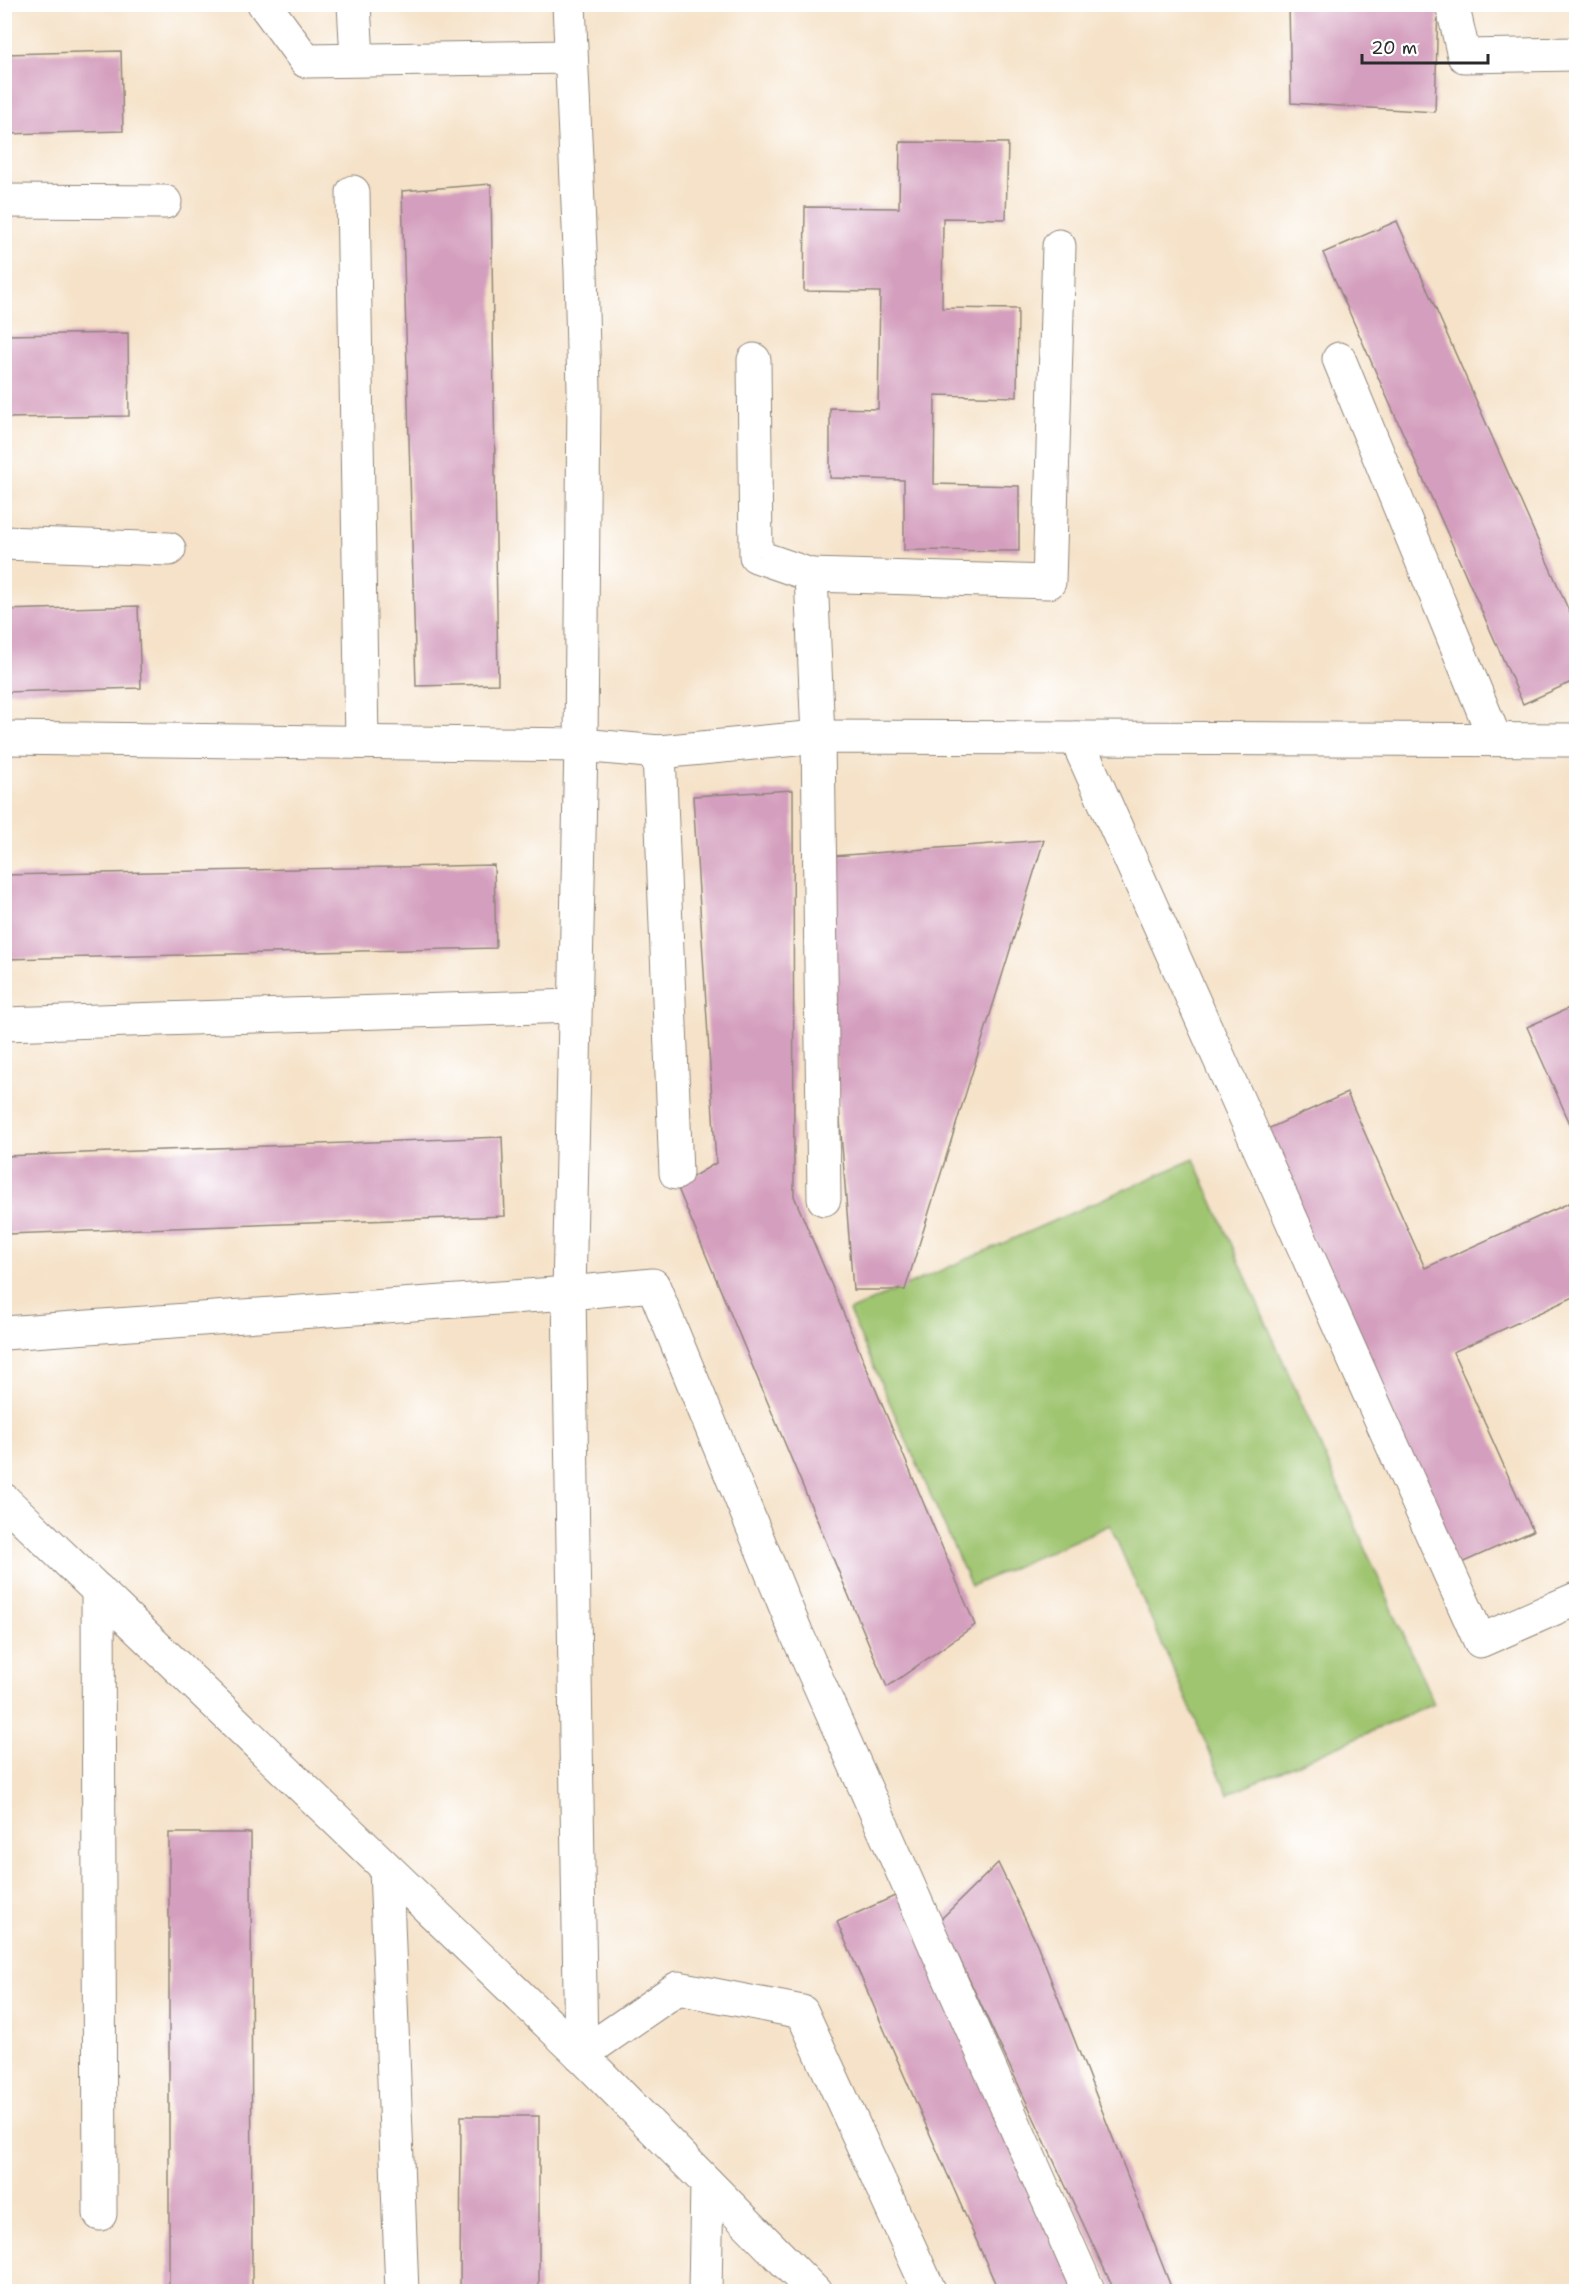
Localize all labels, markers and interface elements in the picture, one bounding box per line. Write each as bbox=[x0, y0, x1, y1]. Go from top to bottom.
scale bar bbox=[1362, 27, 1488, 65]
text: 20 m bbox=[1371, 36, 1417, 60]

